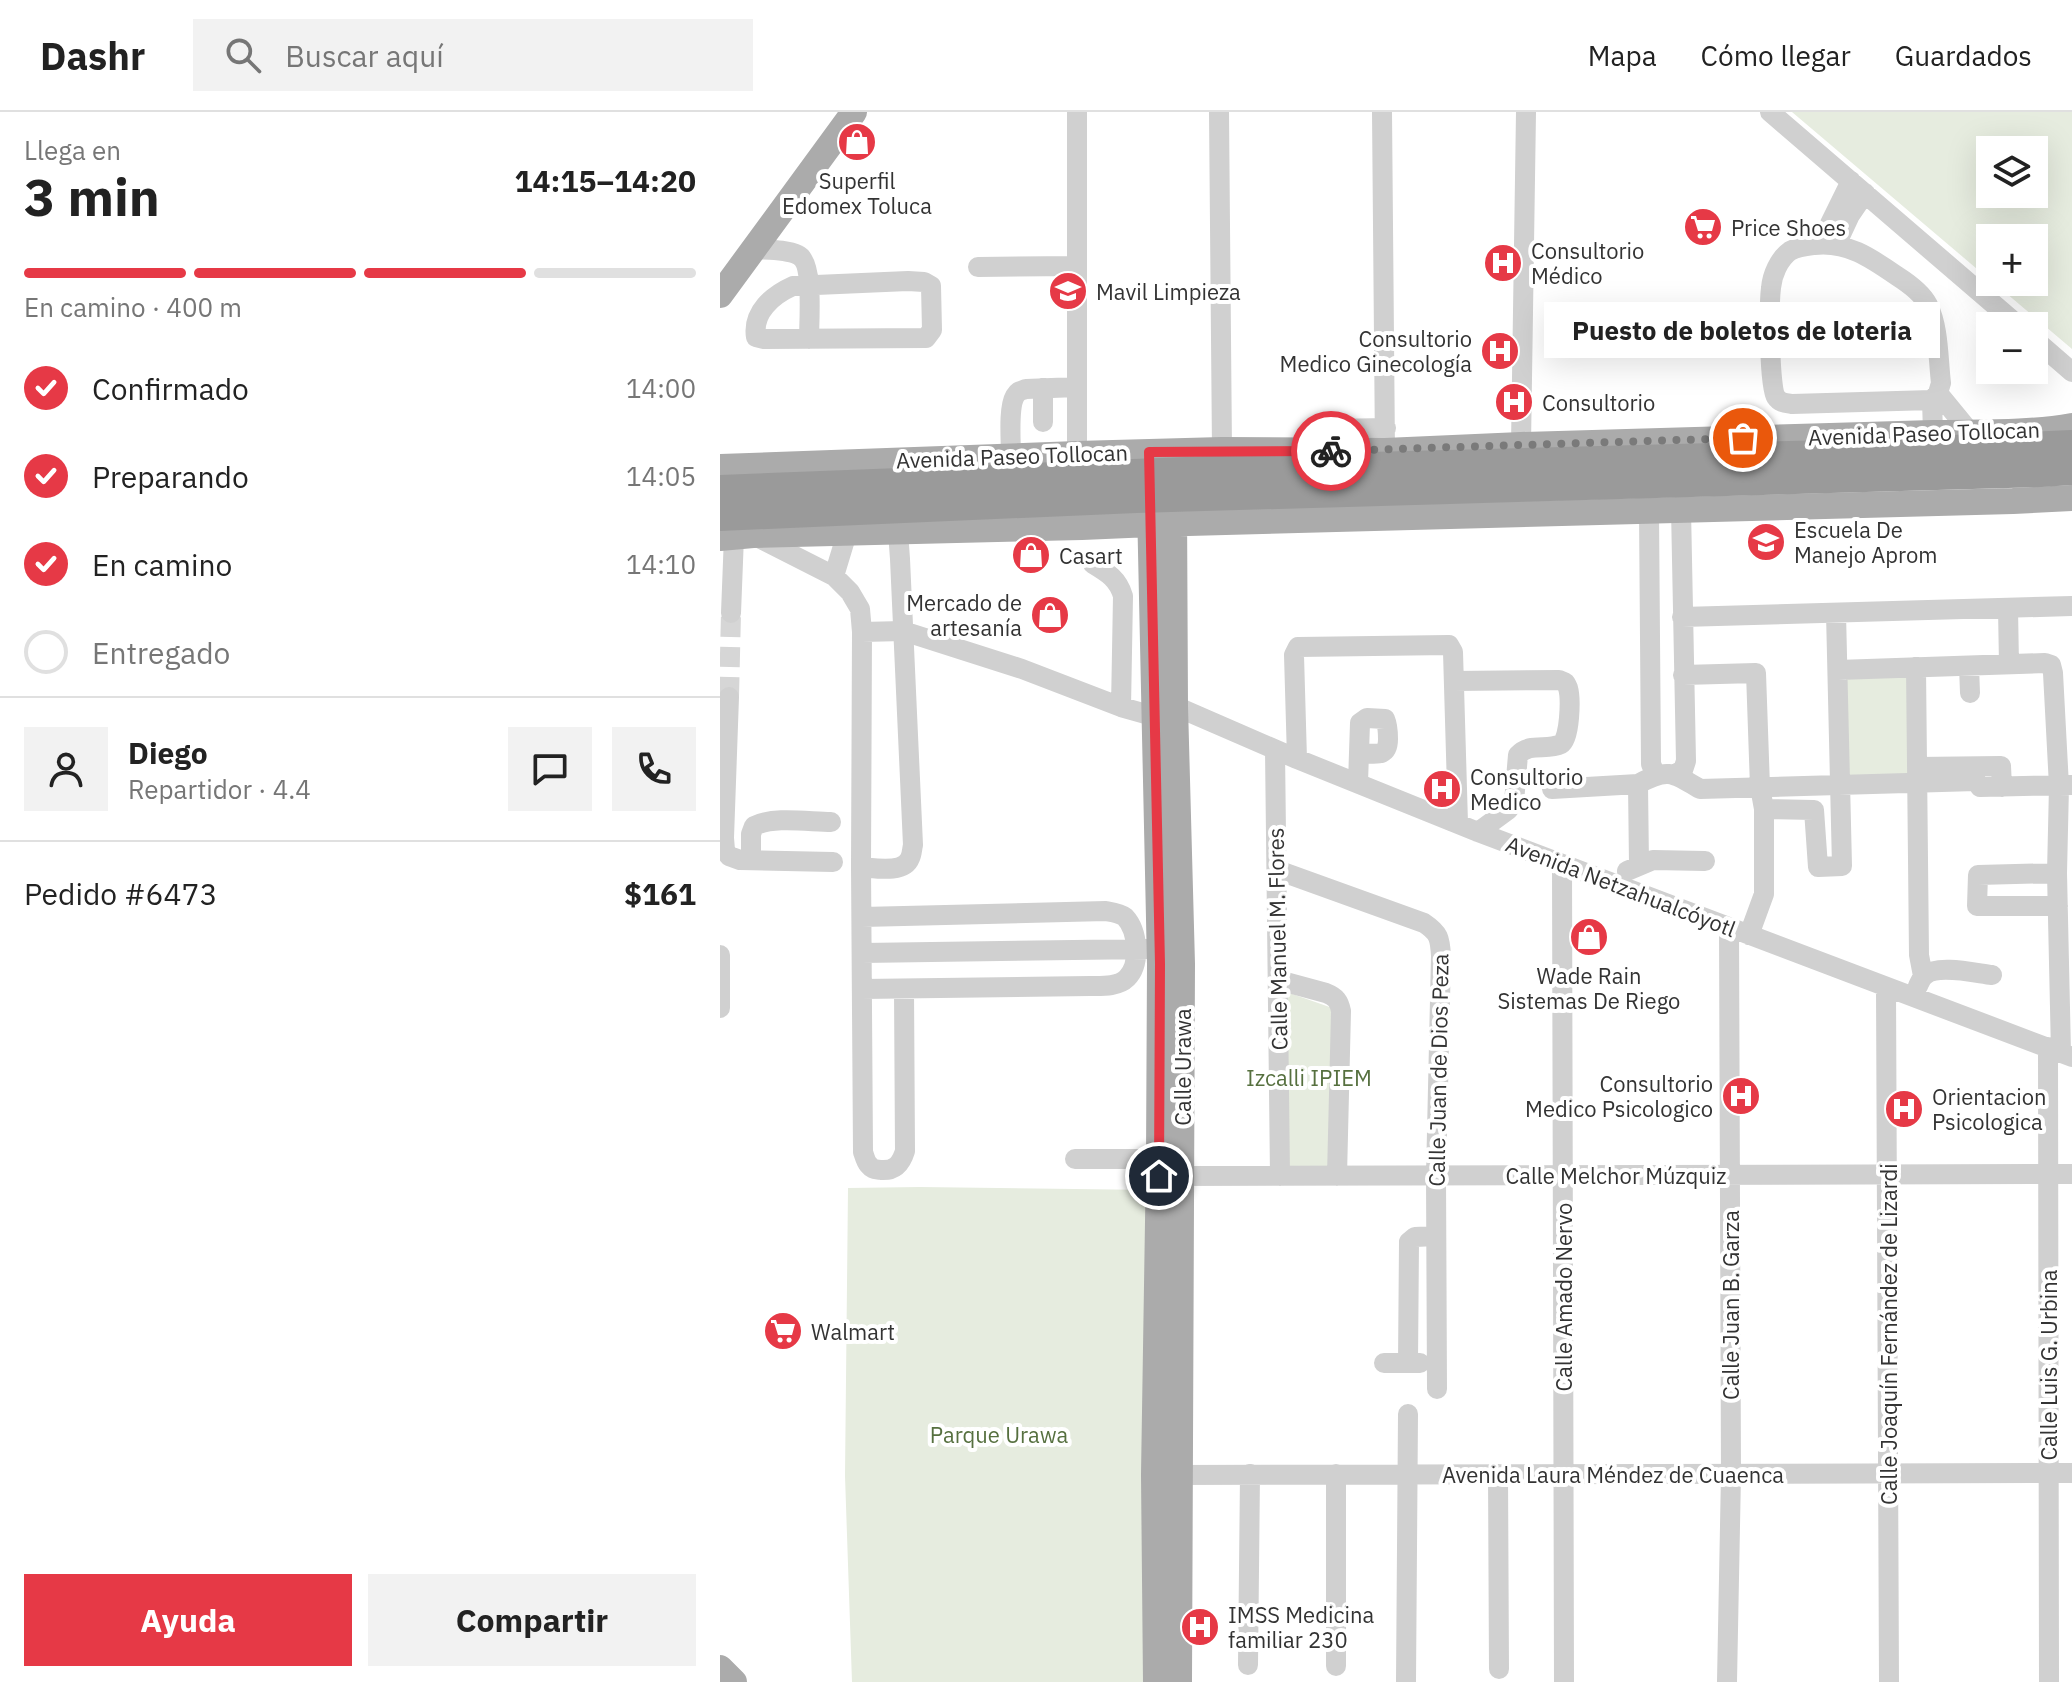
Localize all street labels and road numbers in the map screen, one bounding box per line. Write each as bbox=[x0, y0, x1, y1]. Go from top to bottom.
street label: Avenida Paseo Tollocan bbox=[1807, 414, 2041, 452]
street label: Avenida Paseo Tollocan bbox=[895, 437, 1129, 475]
street label: Calle Manuel M. Flores bbox=[1261, 827, 1293, 1051]
street label: Avenida Netzahualcóyotl bbox=[1502, 829, 1740, 943]
street label: Calle Juan de Dios Peza bbox=[1421, 953, 1455, 1187]
street label: Calle Urawa bbox=[1168, 1008, 1197, 1126]
street label: Calle Melchor Múzquiz bbox=[1506, 1161, 1726, 1190]
street label: Calle Joaquín Fernández de Lizardi bbox=[1874, 1163, 1903, 1505]
street label: Calle Amado Nervo bbox=[1549, 1203, 1578, 1391]
street label: Calle Juan B. Garza bbox=[1716, 1210, 1745, 1400]
street label: Calle Luis G. Urbina bbox=[2034, 1269, 2063, 1461]
street label: Avenida Laura Méndez de Cuaenca bbox=[1442, 1460, 1784, 1489]

